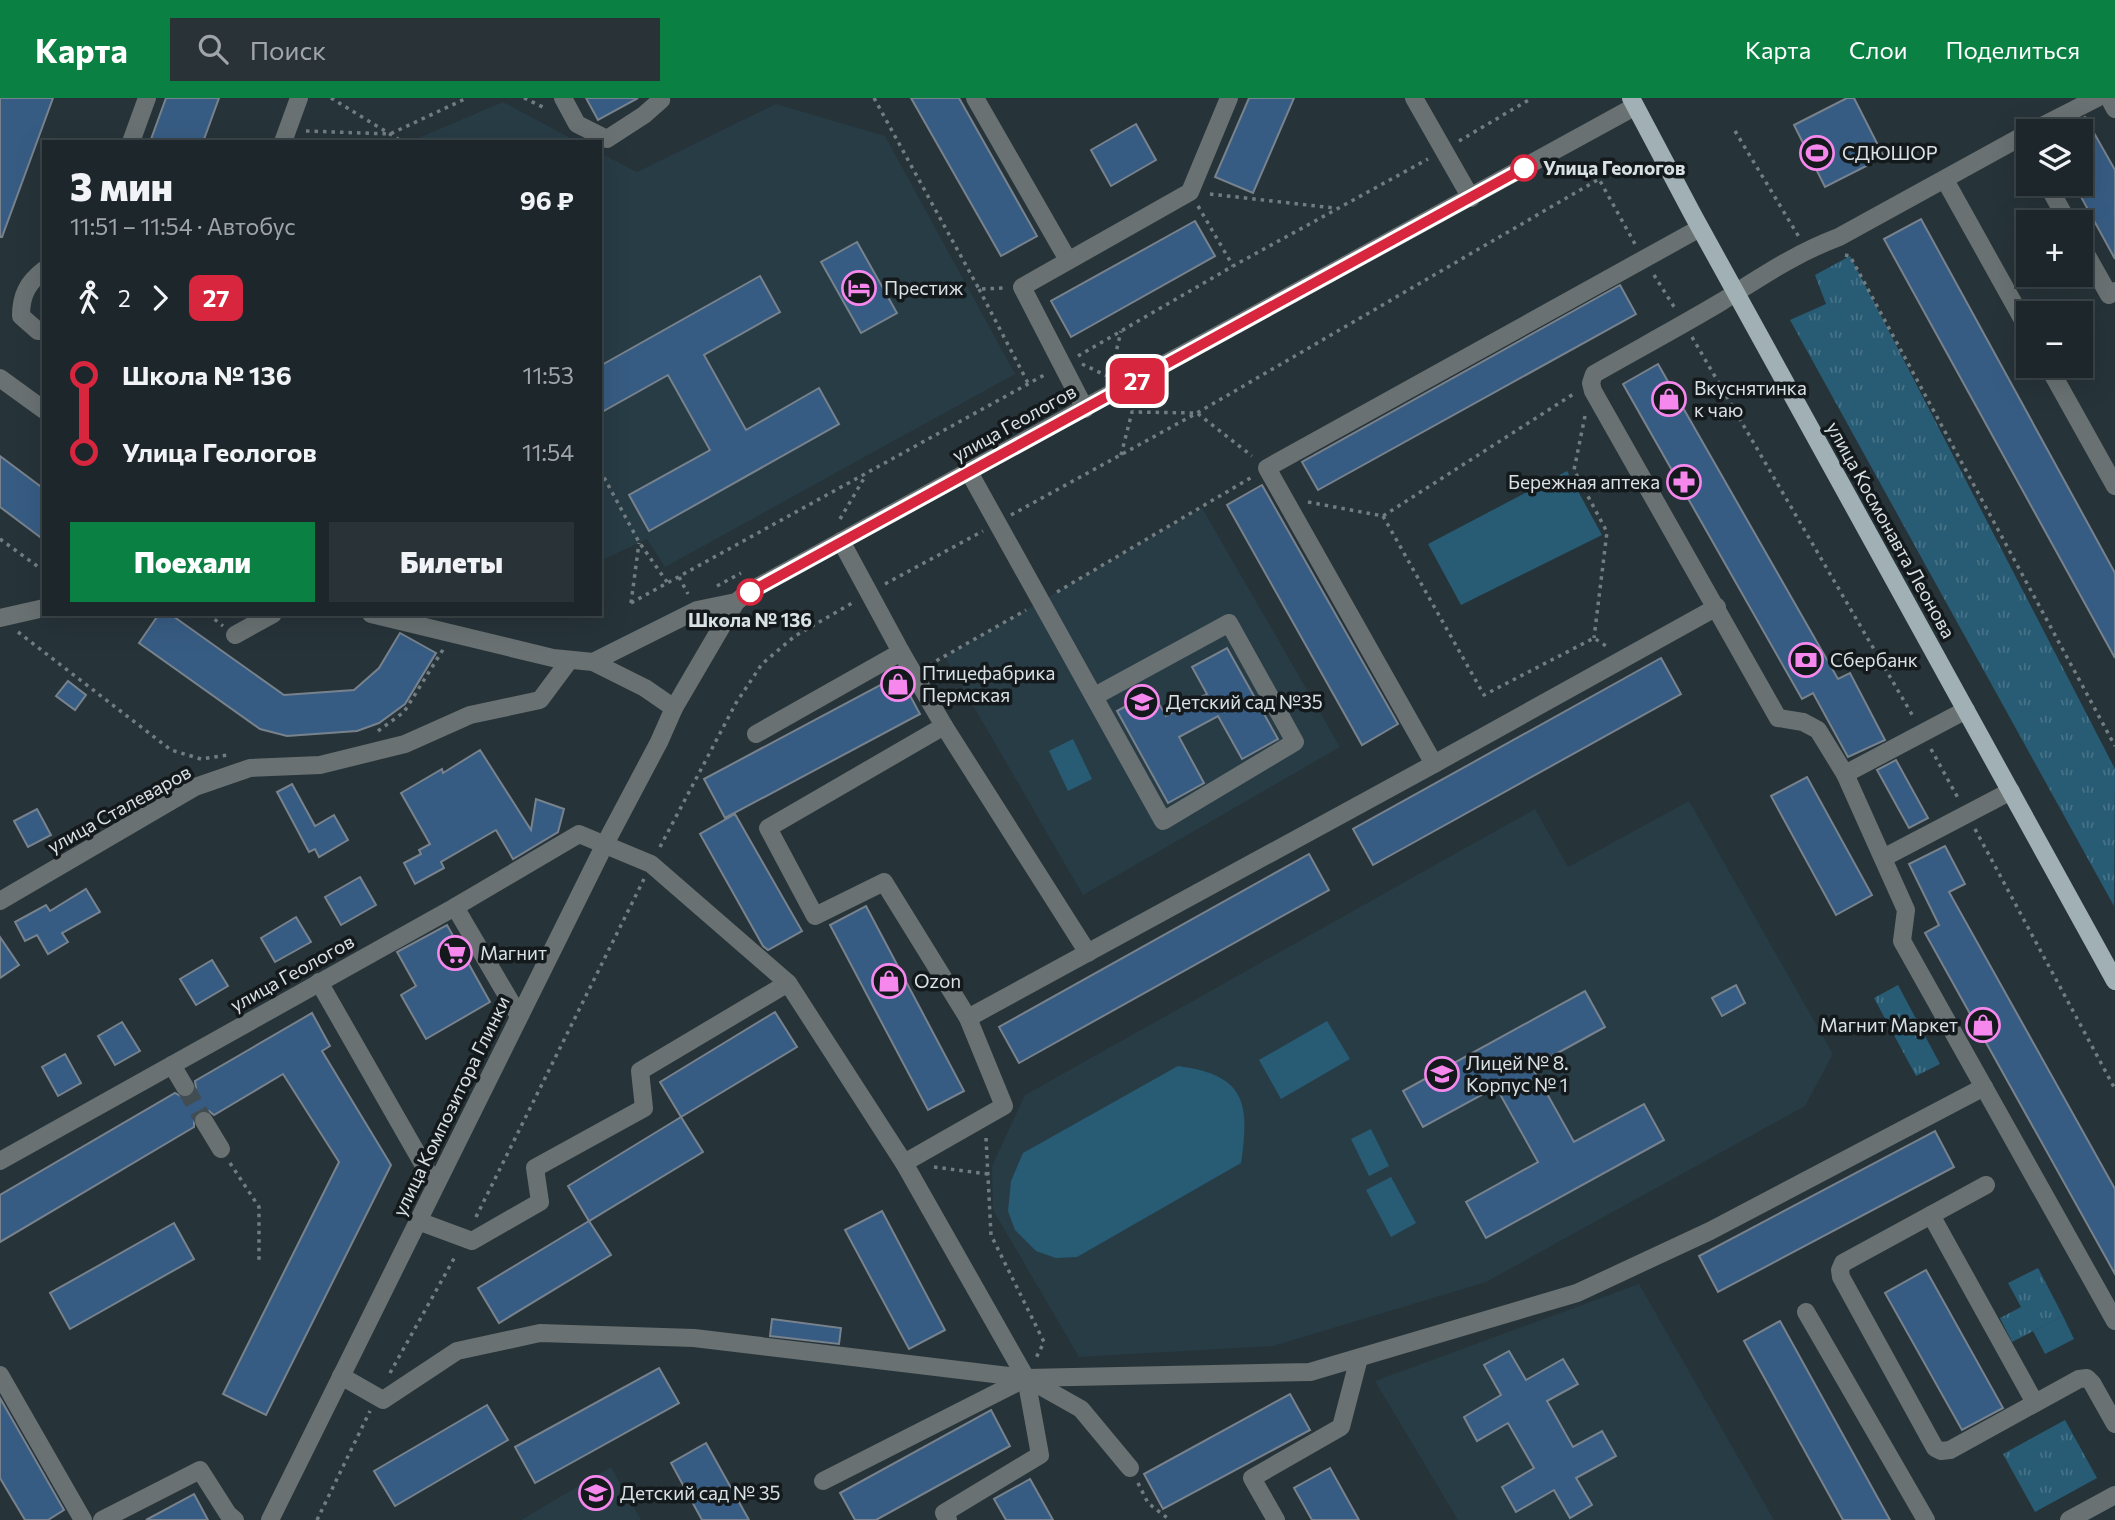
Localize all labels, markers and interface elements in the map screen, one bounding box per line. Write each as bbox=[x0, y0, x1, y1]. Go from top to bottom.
search box bbox=[170, 18, 660, 81]
text: Карта bbox=[35, 29, 128, 70]
icon: search bbox=[194, 30, 232, 68]
text: Поиск bbox=[250, 34, 326, 65]
text: Карта bbox=[1745, 35, 1811, 64]
text: Слои bbox=[1849, 35, 1907, 64]
text: Поделиться bbox=[1945, 35, 2080, 64]
map controls bbox=[2016, 119, 2093, 378]
button: layers bbox=[2016, 119, 2093, 196]
sports icon: СДЮШОР bbox=[1798, 134, 1836, 172]
place label: СДЮШОР bbox=[1842, 141, 1938, 164]
marker: Улица Геологов bbox=[1511, 155, 1537, 181]
place label: Улица Геологов bbox=[1543, 156, 1685, 179]
text: 3 мин bbox=[70, 162, 173, 209]
text: 96 ₽ bbox=[520, 184, 574, 215]
button: + bbox=[2016, 210, 2093, 287]
text: 11:51 – 11:54 · Автобус bbox=[70, 212, 296, 240]
hotel icon: Престиж bbox=[840, 269, 878, 307]
place label: Престиж bbox=[884, 276, 964, 299]
icon: walk bbox=[70, 279, 108, 317]
icon: forward bbox=[141, 279, 179, 317]
text: 27 bbox=[203, 283, 229, 312]
text: 2 bbox=[118, 284, 131, 312]
button: − bbox=[2016, 301, 2093, 378]
line badge: 27 bbox=[1106, 358, 1168, 404]
text: Школа № 136 bbox=[122, 359, 292, 390]
text: 11:53 bbox=[523, 361, 574, 389]
text: 27 bbox=[1124, 366, 1150, 395]
place label: Вкуснятинка к чаю bbox=[1694, 376, 1807, 421]
street label: улица Геологов bbox=[948, 379, 1080, 466]
shop icon: Вкуснятинка к чаю bbox=[1650, 380, 1688, 418]
street label: улица Космонавта Леонова bbox=[1822, 417, 1961, 642]
text: Улица Геологов bbox=[122, 436, 317, 467]
text: 11:54 bbox=[522, 438, 574, 466]
pharmacy icon: Бережная аптека bbox=[1665, 463, 1703, 501]
place label: Бережная аптека bbox=[1508, 470, 1660, 493]
button: Поехали bbox=[70, 522, 315, 602]
button: Билеты bbox=[329, 522, 574, 602]
marker: Школа № 136 bbox=[737, 579, 763, 605]
place label: Школа № 136 bbox=[688, 608, 812, 631]
bank icon: Сбербанк bbox=[1787, 641, 1825, 679]
place label: Сбербанк bbox=[1830, 648, 1918, 671]
place label: Птицефабрика Пермская bbox=[922, 661, 1055, 706]
shop icon: Птицефабрика Пермская bbox=[879, 665, 917, 703]
school or university icon: Детский сад №35 bbox=[1123, 683, 1161, 721]
place label: Детский сад №35 bbox=[1166, 690, 1323, 713]
street label: улица Сталеваров bbox=[43, 760, 195, 858]
street label: улица Геологов bbox=[226, 929, 358, 1016]
supermarket icon: Магнит bbox=[436, 934, 474, 972]
place label: Магнит bbox=[480, 941, 547, 964]
shop icon: Ozon bbox=[870, 962, 908, 1000]
place label: Ozon bbox=[914, 969, 961, 992]
street label: улица Композитора Глинки bbox=[387, 992, 514, 1220]
shop icon: Магнит Маркет bbox=[1964, 1006, 2002, 1044]
place label: Магнит Маркет bbox=[1820, 1013, 1958, 1036]
place label: Лицей № 8. Корпус № 1 bbox=[1466, 1051, 1568, 1096]
school or university icon: Лицей № 8. Корпус № 1 bbox=[1423, 1055, 1461, 1093]
school or university icon: Детский сад № 35 bbox=[577, 1474, 615, 1512]
place label: Детский сад № 35 bbox=[620, 1481, 780, 1504]

